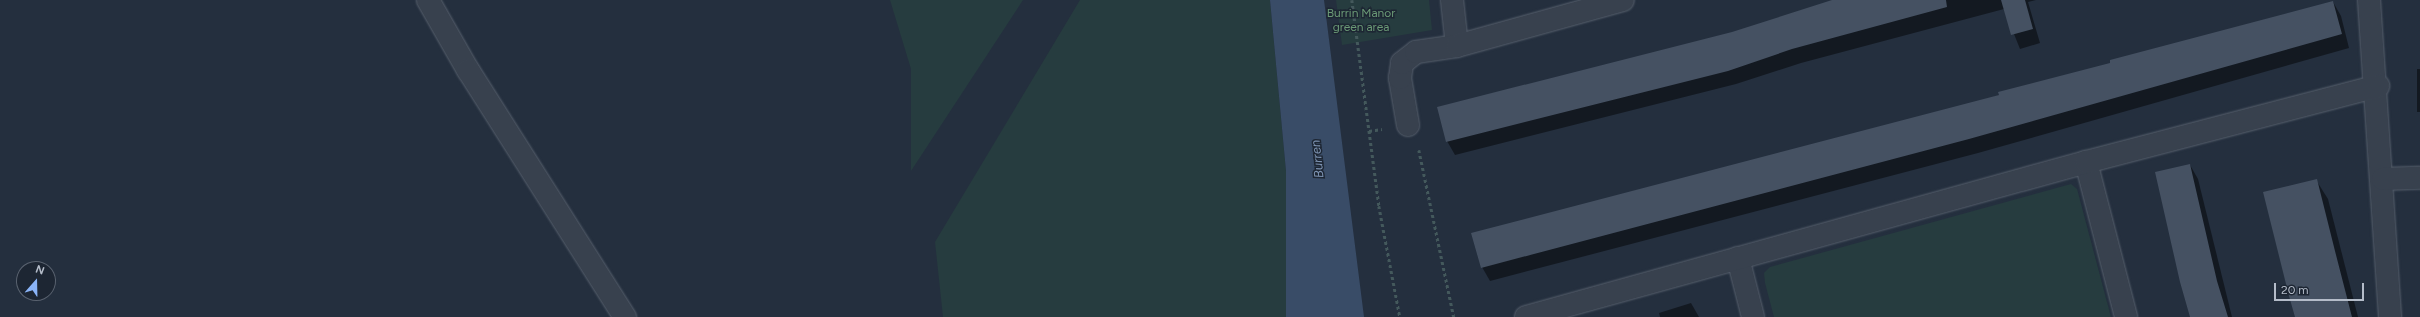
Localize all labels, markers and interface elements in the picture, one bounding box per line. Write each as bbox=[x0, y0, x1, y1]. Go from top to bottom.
park label: Burrin Manor green area bbox=[1327, 7, 1395, 35]
water label: Burren bbox=[1308, 139, 1328, 179]
north arrow bbox=[16, 261, 56, 301]
text: N bbox=[34, 263, 46, 278]
scale bar bbox=[2276, 275, 2366, 301]
text: 20 m bbox=[2281, 283, 2309, 297]

